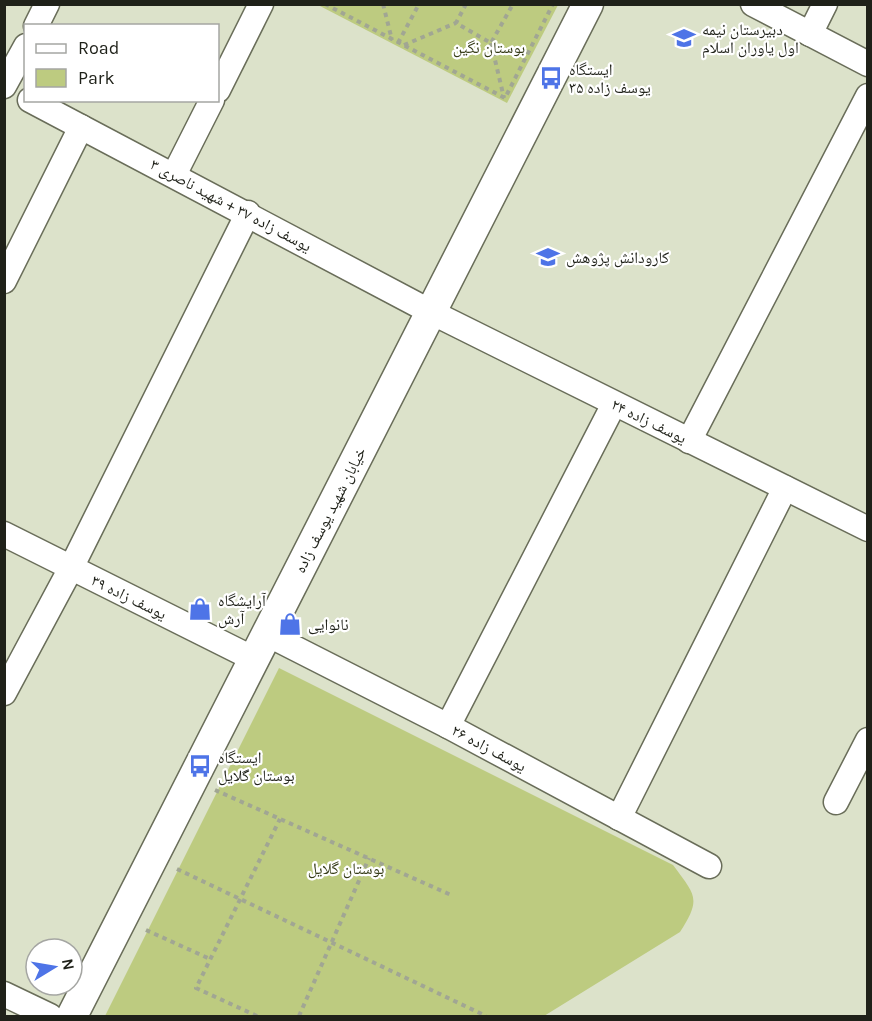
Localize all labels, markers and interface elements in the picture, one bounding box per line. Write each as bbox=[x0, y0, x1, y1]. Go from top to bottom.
place label: دبیرستان نیمه اول یاوران اسلام bbox=[702, 20, 799, 58]
legend bbox=[24, 24, 219, 102]
school or university icon: دبیرستان نیمه اول یاوران اسلام bbox=[671, 25, 697, 51]
text: Road bbox=[78, 37, 119, 59]
park label: بوستان نگین bbox=[453, 38, 525, 58]
place label: ایستگاه یوسف زاده ۳۵ bbox=[569, 60, 651, 97]
bus stop icon: ایستگاه یوسف زاده ۳۵ bbox=[538, 65, 564, 91]
text: Park bbox=[78, 67, 115, 89]
street label: یوسف زاده ۳۷ + شهید ناصری ۳ bbox=[147, 154, 315, 256]
school or university icon: کارودانش پژوهش bbox=[535, 244, 561, 270]
place label: کارودانش پژوهش bbox=[566, 248, 669, 268]
street label: یوسف زاده ۲۴ bbox=[608, 395, 690, 447]
street label: خیابان شهید یوسف زاده bbox=[290, 444, 371, 577]
street label: یوسف زاده ۳۹ bbox=[88, 571, 170, 623]
place label: آرایشگاه آرش bbox=[218, 591, 267, 629]
shop icon: آرایشگاه آرش bbox=[187, 596, 213, 622]
shop icon: نانوایی bbox=[277, 611, 303, 637]
place label: نانوایی bbox=[308, 615, 349, 635]
street label: یوسف زاده ۲۶ bbox=[448, 720, 530, 776]
place label: ایستگاه بوستان گلایل bbox=[218, 748, 295, 786]
bus stop icon: ایستگاه بوستان گلایل bbox=[187, 753, 213, 779]
park label: بوستان گلایل bbox=[308, 859, 384, 879]
north arrow bbox=[24, 937, 84, 997]
text: N bbox=[58, 957, 79, 972]

